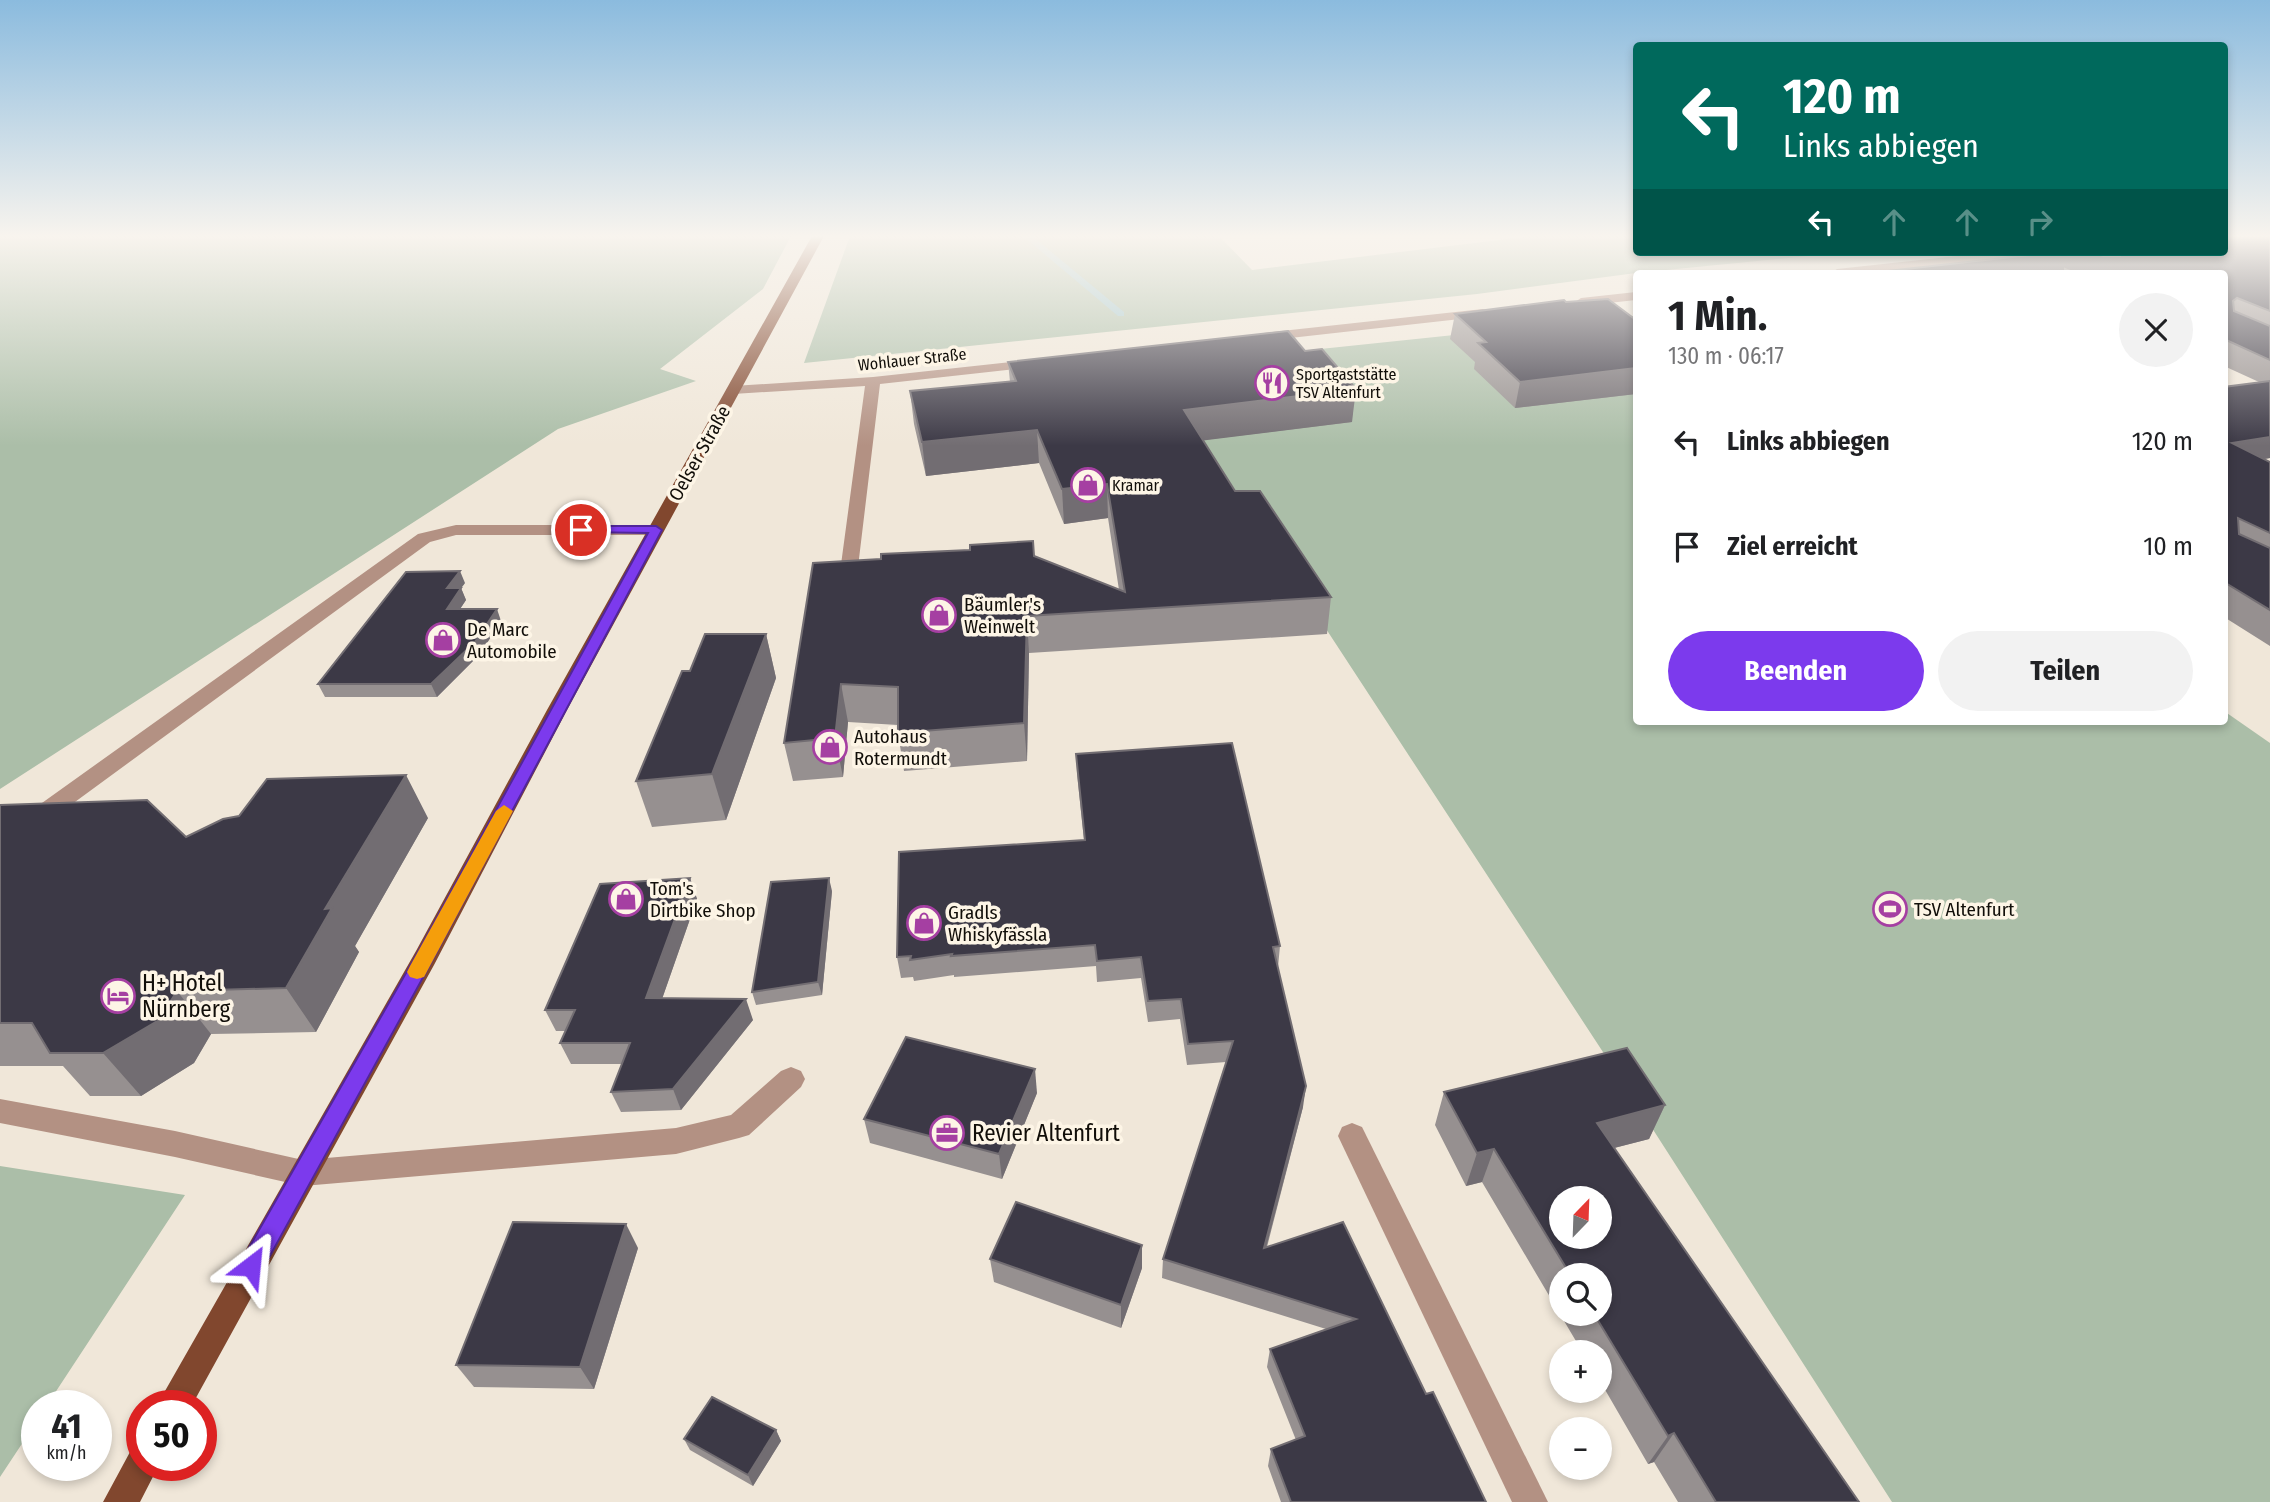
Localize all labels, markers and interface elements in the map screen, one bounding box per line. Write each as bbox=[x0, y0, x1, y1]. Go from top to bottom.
text: 120 m bbox=[1783, 67, 1901, 126]
icon: left bbox=[1668, 70, 1759, 161]
text: Links abbiegen bbox=[1783, 127, 1979, 165]
icon: left bbox=[1802, 203, 1840, 241]
icon: ahead bbox=[1875, 203, 1913, 241]
icon: ahead bbox=[1948, 203, 1986, 241]
icon: right bbox=[2021, 203, 2059, 241]
text: 1 Min. bbox=[1668, 291, 1767, 341]
button: close bbox=[2119, 293, 2193, 367]
text: 130 m · 06:17 bbox=[1668, 342, 1784, 370]
street label: Wohlauer Straße bbox=[857, 344, 967, 375]
restaurant icon: Sportgaststätte TSV Altenfurt bbox=[1253, 364, 1291, 402]
place label: Sportgaststätte TSV Altenfurt bbox=[1296, 365, 1396, 402]
street label: Oelser Straße bbox=[664, 402, 735, 505]
icon: left bbox=[1668, 423, 1706, 461]
text: Links abbiegen bbox=[1727, 426, 1890, 457]
text: 120 m bbox=[2132, 426, 2193, 457]
shop icon: Kramar bbox=[1069, 466, 1107, 504]
place label: Kramar bbox=[1112, 476, 1160, 495]
pin bbox=[551, 500, 611, 560]
icon: arrive bbox=[562, 511, 600, 549]
icon: arrive bbox=[1668, 528, 1706, 566]
text: Ziel erreicht bbox=[1727, 531, 1858, 562]
text: 10 m bbox=[2143, 531, 2193, 562]
place label: Bäumler's Weinwelt bbox=[964, 593, 1041, 638]
shop icon: Bäumler's Weinwelt bbox=[920, 596, 958, 634]
place label: De Marc Automobile bbox=[467, 618, 557, 663]
shop icon: De Marc Automobile bbox=[424, 621, 462, 659]
button: Beenden bbox=[1668, 631, 1924, 711]
button: Teilen bbox=[1938, 631, 2193, 711]
place label: Autohaus Rotermundt bbox=[854, 725, 948, 770]
shop icon: Autohaus Rotermundt bbox=[811, 728, 849, 766]
place label: Tom's Dirtbike Shop bbox=[650, 877, 756, 922]
shop icon: Tom's Dirtbike Shop bbox=[607, 880, 645, 918]
sports icon: TSV Altenfurt bbox=[1871, 890, 1909, 928]
place label: TSV Altenfurt bbox=[1914, 898, 2015, 921]
place label: Gradls Whiskyfässla bbox=[948, 901, 1047, 946]
shop icon: Gradls Whiskyfässla bbox=[905, 904, 943, 942]
place label: H+ Hotel Nürnberg bbox=[142, 969, 230, 1023]
hotel icon: H+ Hotel Nürnberg bbox=[99, 977, 137, 1015]
office icon: Revier Altenfurt bbox=[928, 1114, 966, 1152]
place label: Revier Altenfurt bbox=[972, 1119, 1120, 1147]
north arrow bbox=[1549, 1186, 1612, 1250]
map controls bbox=[1549, 1186, 1612, 1480]
position arrow bbox=[214, 1229, 288, 1303]
button: search bbox=[1549, 1263, 1612, 1326]
button: + bbox=[1549, 1340, 1612, 1403]
speed limit sign: 50 bbox=[126, 1390, 217, 1481]
text: 41 bbox=[51, 1405, 82, 1447]
button: − bbox=[1549, 1417, 1612, 1480]
text: km/h bbox=[46, 1442, 87, 1464]

